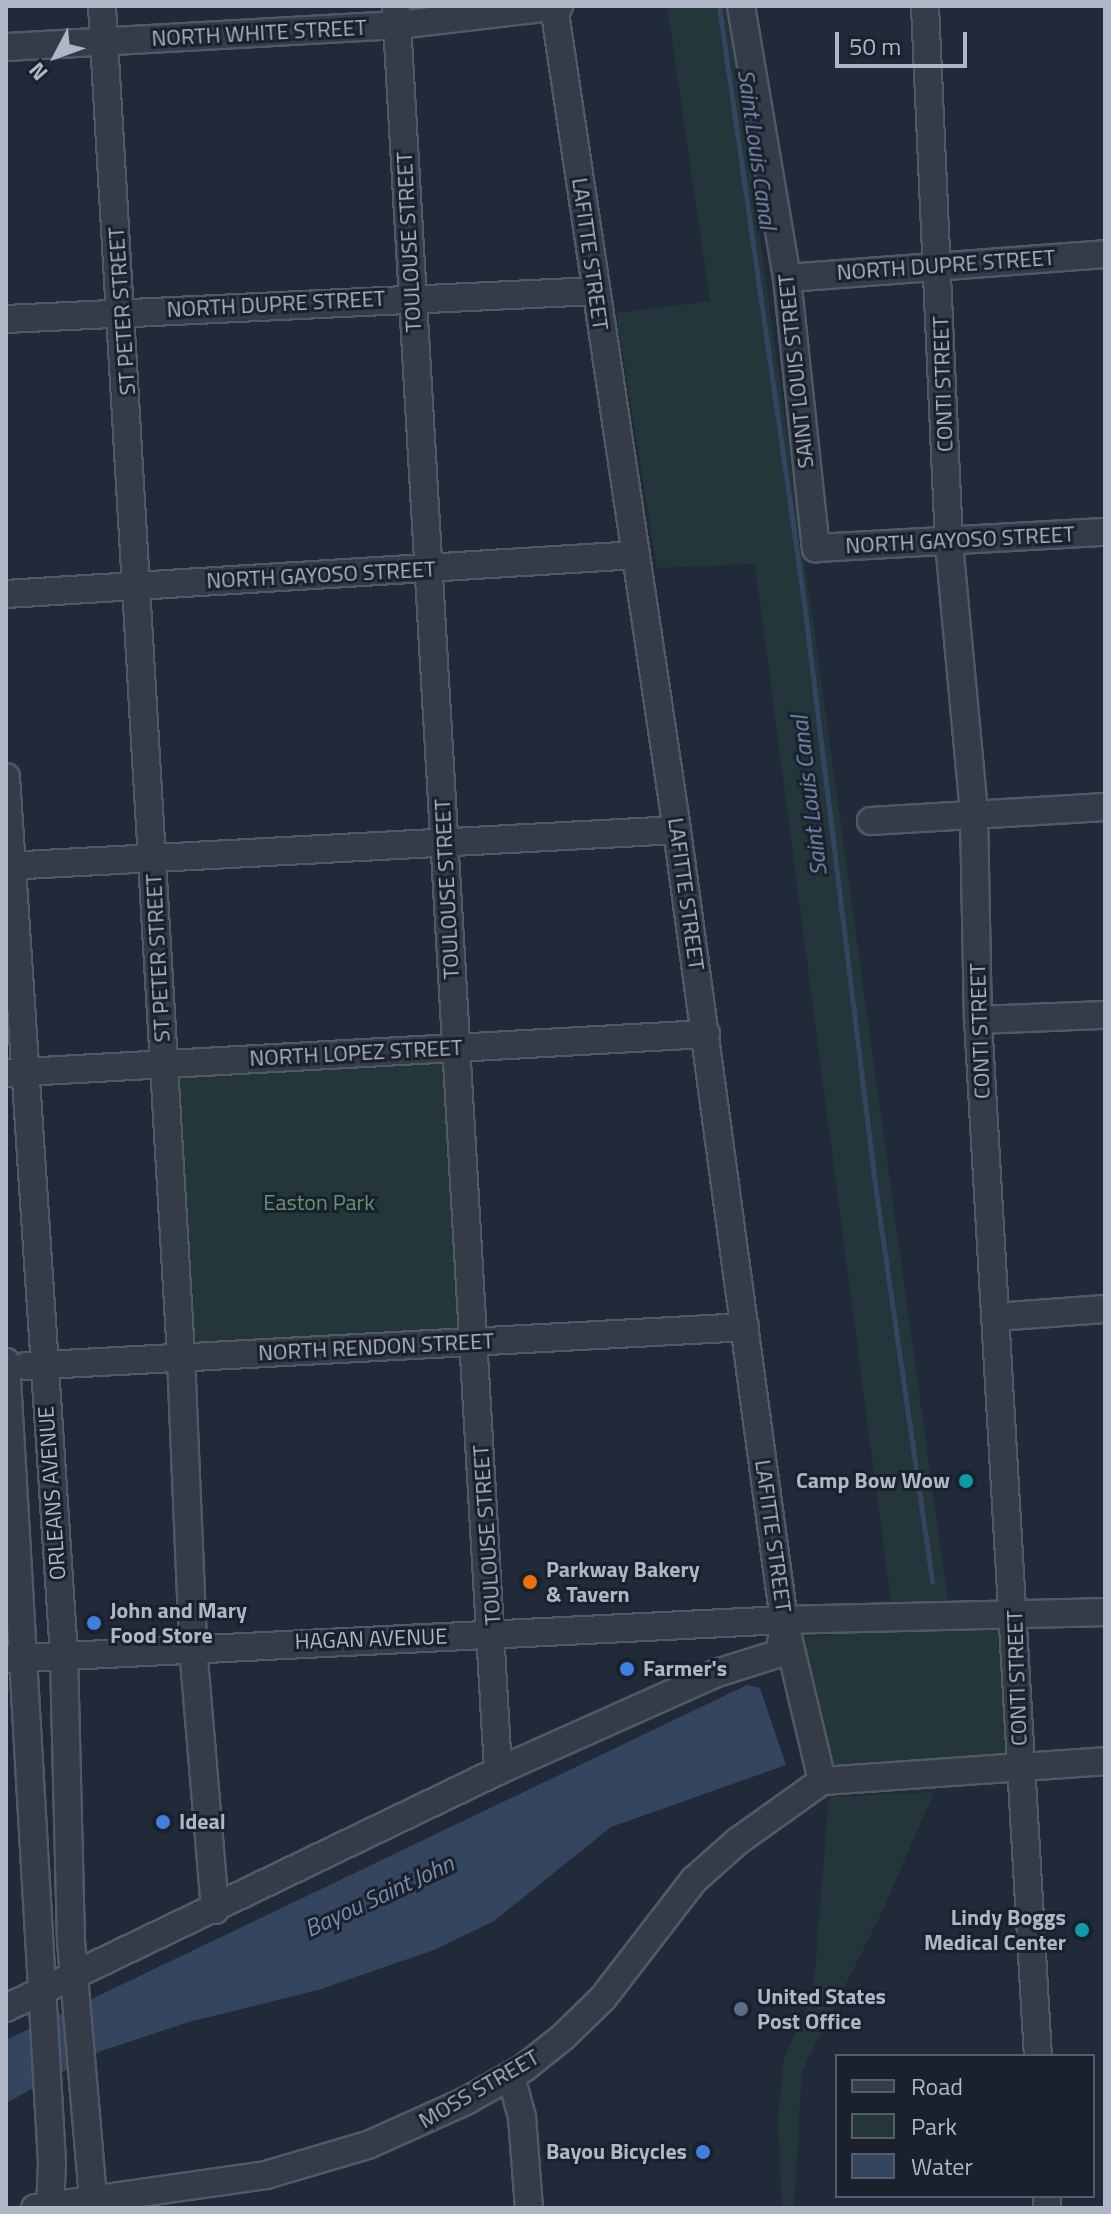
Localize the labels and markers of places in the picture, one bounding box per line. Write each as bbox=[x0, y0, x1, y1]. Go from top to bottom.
place label: Camp Bow Wow bbox=[796, 1468, 950, 1494]
marker: Camp Bow Wow bbox=[957, 1472, 975, 1490]
place label: Parkway Bakery & Tavern bbox=[546, 1556, 700, 1608]
marker: Parkway Bakery & Tavern bbox=[521, 1573, 539, 1591]
place label: John and Mary Food Store bbox=[110, 1597, 247, 1648]
marker: John and Mary Food Store bbox=[85, 1614, 103, 1632]
place label: Farmer's bbox=[643, 1656, 727, 1682]
marker: Farmer's bbox=[618, 1660, 636, 1678]
place label: Ideal bbox=[179, 1809, 226, 1835]
marker: Ideal bbox=[154, 1813, 172, 1831]
place label: Lindy Boggs Medical Center bbox=[924, 1904, 1066, 1956]
marker: Lindy Boggs Medical Center bbox=[1073, 1921, 1091, 1939]
place label: United States Post Office bbox=[757, 1983, 886, 2034]
marker: United States Post Office bbox=[732, 2000, 750, 2018]
place label: Bayou Bicycles bbox=[546, 2139, 687, 2165]
marker: Bayou Bicycles bbox=[694, 2143, 712, 2161]

